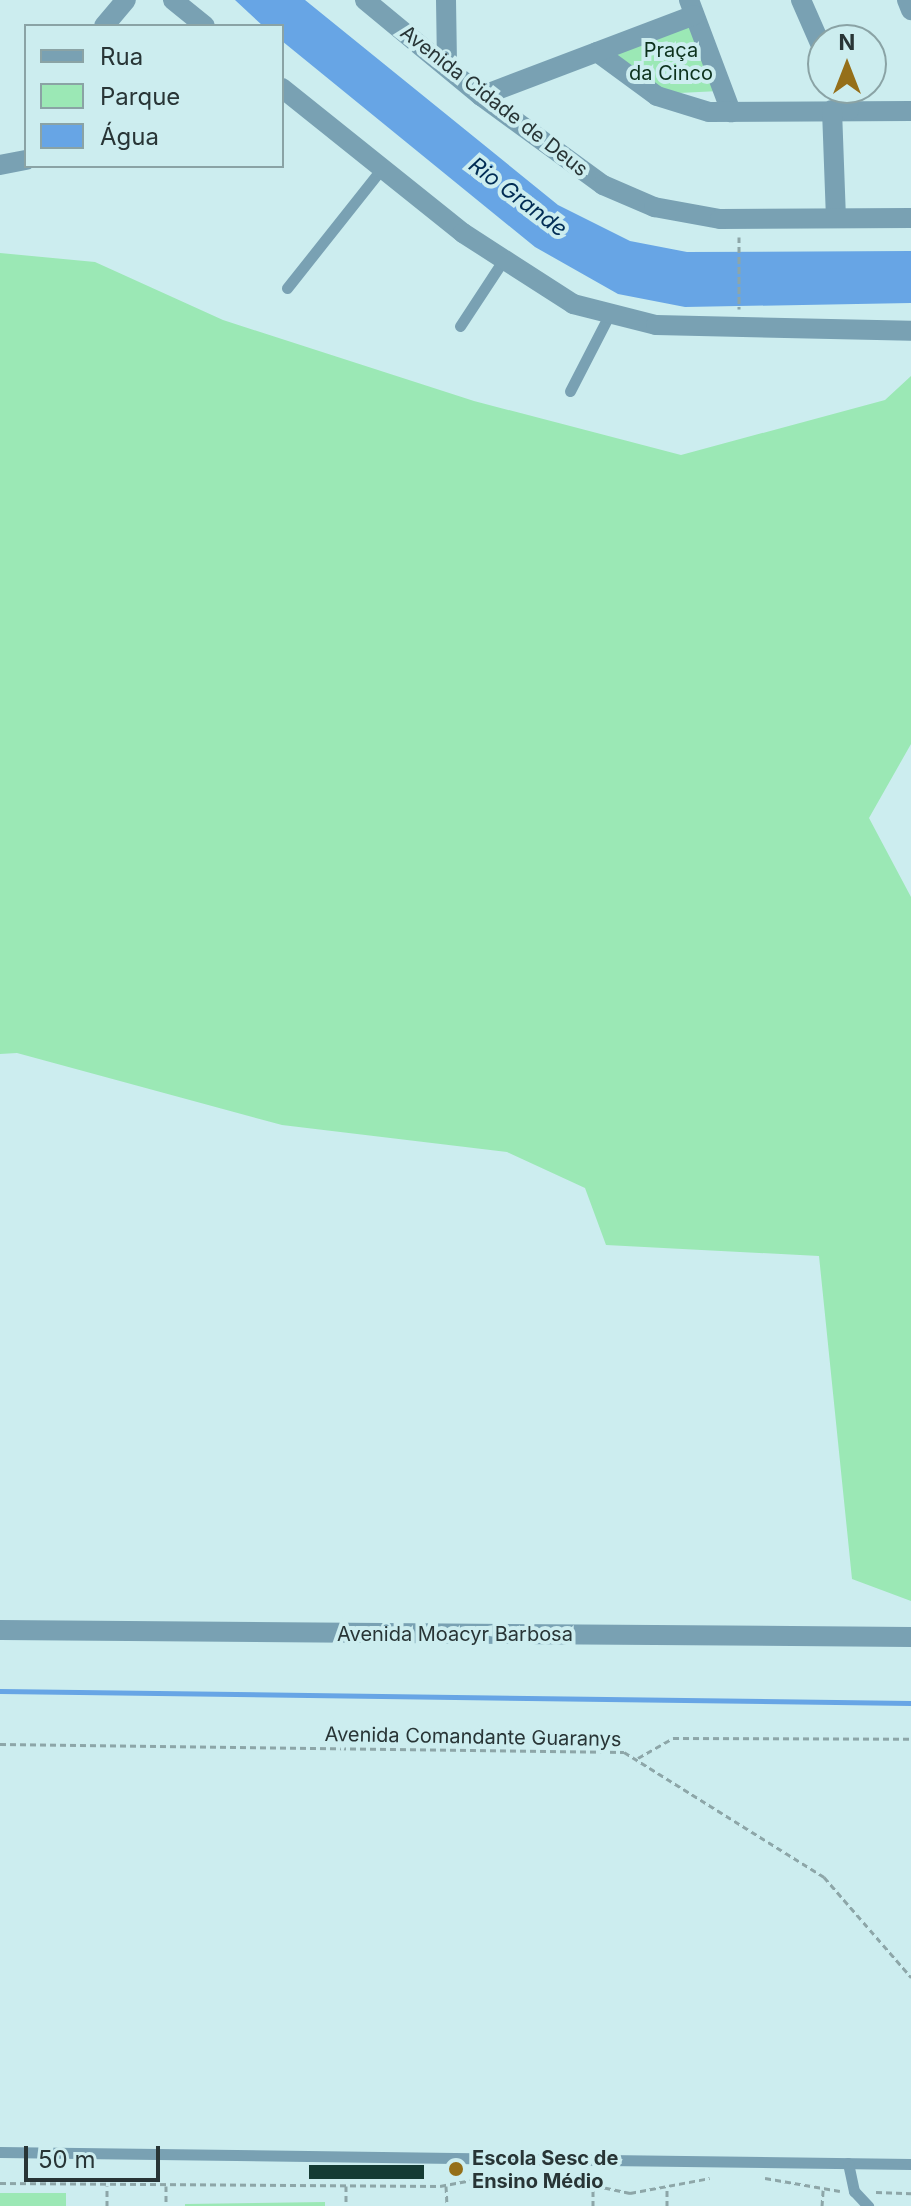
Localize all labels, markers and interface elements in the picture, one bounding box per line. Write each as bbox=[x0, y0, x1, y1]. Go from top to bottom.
street label: Avenida Cidade de Deus bbox=[396, 20, 592, 182]
legend bbox=[24, 24, 284, 168]
north arrow bbox=[807, 24, 887, 104]
text: N bbox=[839, 29, 855, 55]
park label: Praça da Cinco bbox=[629, 38, 713, 85]
text: Rua bbox=[100, 42, 143, 71]
text: Parque bbox=[100, 82, 180, 111]
text: Água bbox=[100, 122, 159, 151]
water label: Rio Grande bbox=[464, 152, 572, 242]
street label: Avenida Moacyr Barbosa bbox=[337, 1622, 573, 1646]
street label: Avenida Comandante Guaranys bbox=[324, 1722, 622, 1752]
scale bar bbox=[28, 2130, 164, 2180]
text: 50 m bbox=[38, 2145, 96, 2174]
place label: Escola Sesc de Ensino Médio bbox=[472, 2146, 618, 2193]
marker: Escola Sesc de Ensino Médio bbox=[447, 2160, 465, 2178]

